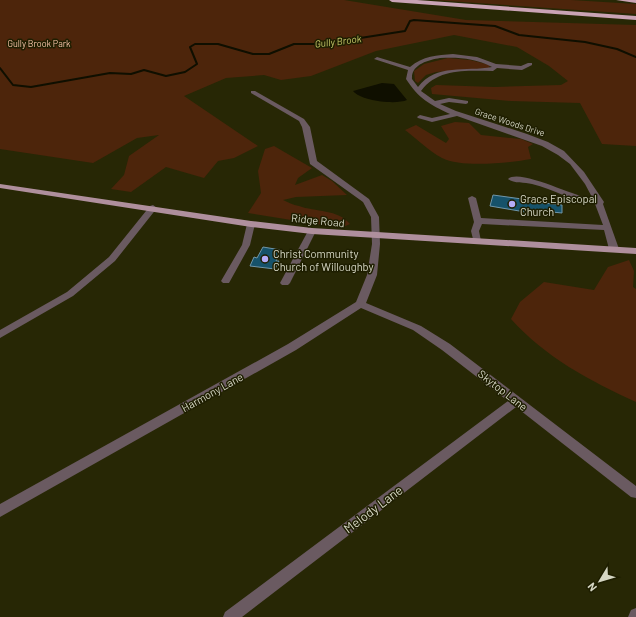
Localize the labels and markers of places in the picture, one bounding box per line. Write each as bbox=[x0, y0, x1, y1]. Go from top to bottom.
place label: Grace Episcopal Church bbox=[520, 192, 597, 218]
marker: Grace Episcopal Church bbox=[507, 199, 517, 209]
place label: Christ Community Church of Willoughby bbox=[273, 247, 374, 273]
marker: Christ Community Church of Willoughby bbox=[260, 254, 270, 264]

